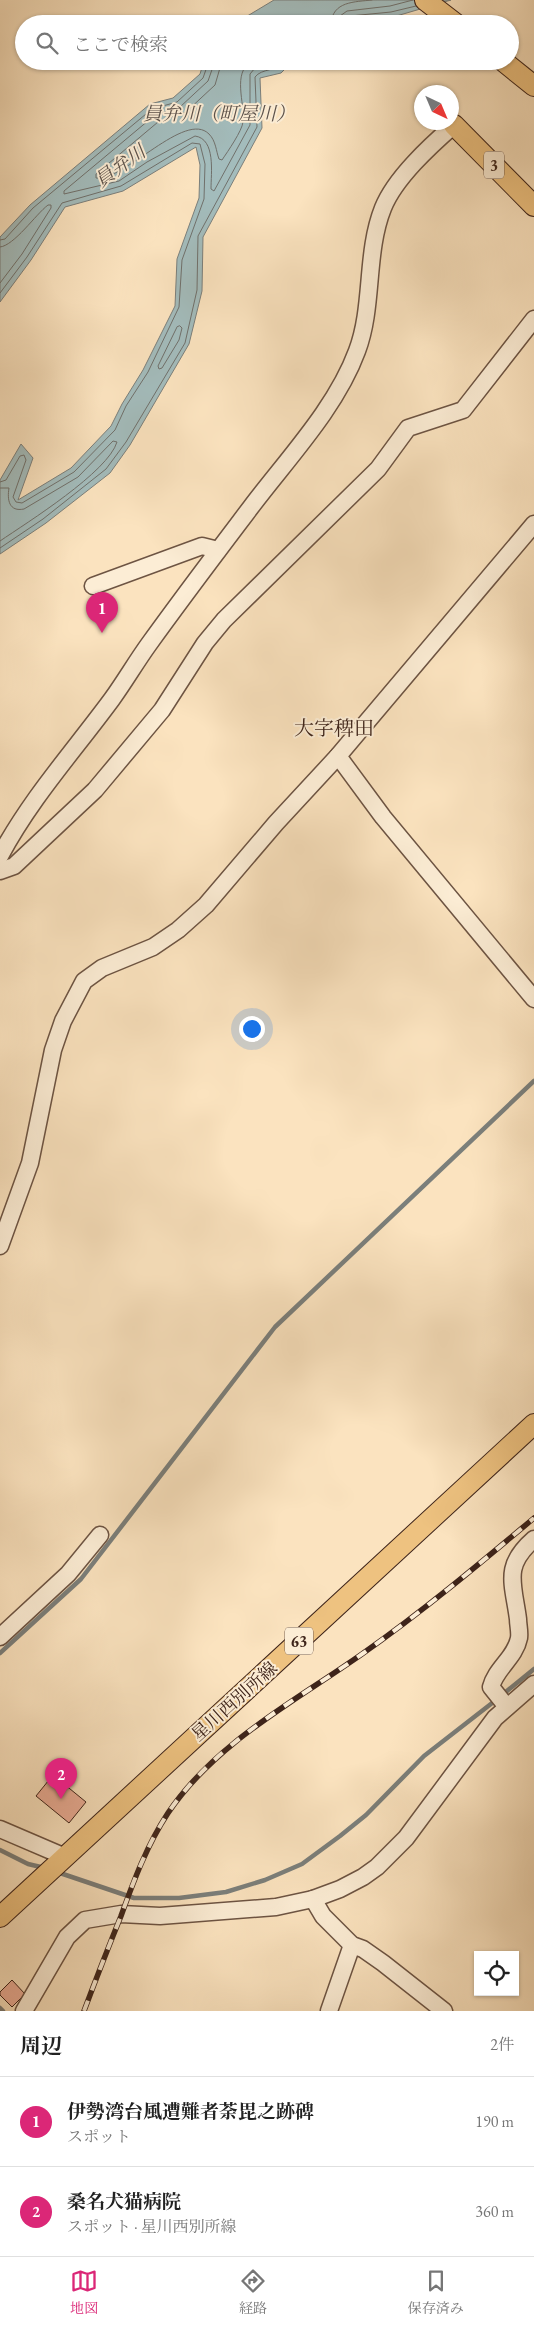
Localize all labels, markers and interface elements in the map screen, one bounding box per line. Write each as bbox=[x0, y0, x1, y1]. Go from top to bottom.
search box bbox=[15, 15, 519, 70]
icon: search bbox=[33, 29, 61, 57]
text: ここで検索 bbox=[73, 32, 168, 57]
north arrow bbox=[414, 85, 459, 130]
water label: 員弁川（町屋川） bbox=[143, 101, 295, 126]
water label: 員弁川 bbox=[90, 138, 152, 193]
road number: 3 bbox=[484, 152, 504, 178]
pin: 1 bbox=[86, 592, 118, 633]
district label: 大字稗田 bbox=[294, 715, 374, 741]
your location bbox=[239, 1016, 265, 1042]
road number: 63 bbox=[285, 1628, 313, 1654]
street label: 星川西別所線 bbox=[186, 1656, 282, 1746]
pin: 2 bbox=[45, 1758, 77, 1799]
map controls bbox=[474, 1951, 519, 1996]
button: locate bbox=[474, 1951, 519, 1996]
text: 周辺 bbox=[20, 2032, 62, 2059]
text: 2件 bbox=[490, 2034, 514, 2055]
text: 伊勢湾台風遭難者荼毘之跡碑 bbox=[67, 2099, 314, 2124]
text: 1 bbox=[32, 2111, 40, 2132]
text: 190 m bbox=[475, 2111, 514, 2132]
text: スポット bbox=[67, 2126, 131, 2147]
text: 桑名犬猫病院 bbox=[67, 2189, 181, 2214]
text: 2 bbox=[32, 2201, 40, 2222]
text: 360 m bbox=[475, 2201, 514, 2222]
text: スポット · 星川西別所線 bbox=[67, 2216, 237, 2237]
tab: 地図 bbox=[70, 2267, 98, 2317]
tab: 経路 bbox=[239, 2267, 267, 2317]
tab: 保存済み bbox=[408, 2267, 464, 2317]

